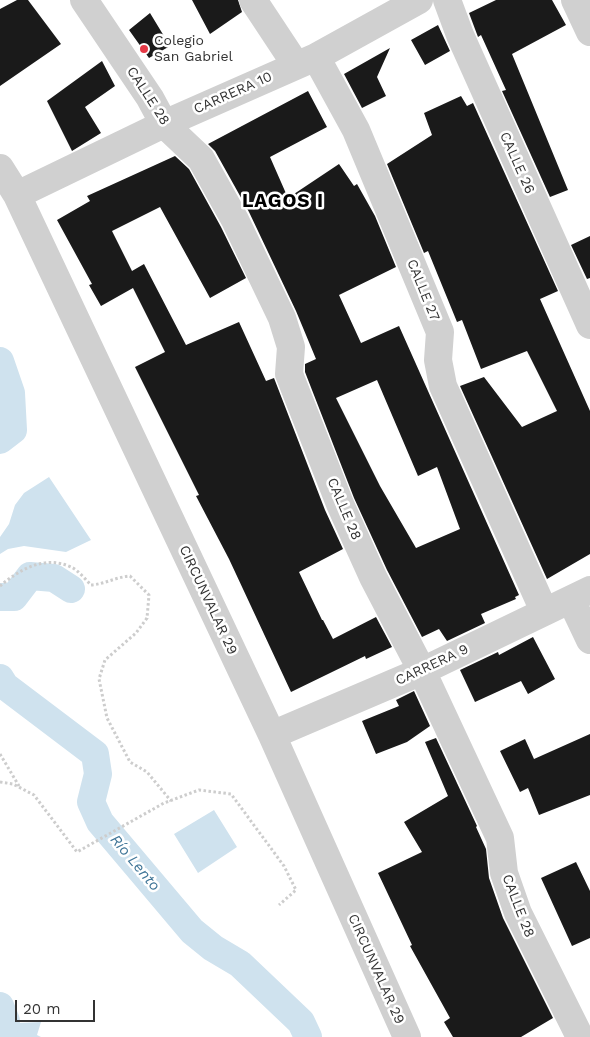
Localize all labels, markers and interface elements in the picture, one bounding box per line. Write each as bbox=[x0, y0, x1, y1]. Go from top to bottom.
place label: Colegio San Gabriel bbox=[154, 33, 233, 65]
marker: Colegio San Gabriel bbox=[138, 43, 150, 55]
street label: CALLE 28 bbox=[123, 64, 173, 128]
street label: CARRERA 10 bbox=[191, 68, 275, 118]
street label: CALLE 26 bbox=[496, 129, 538, 197]
district label: LAGOS I bbox=[241, 190, 325, 212]
street label: CALLE 27 bbox=[403, 257, 443, 323]
street label: CALLE 28 bbox=[323, 475, 365, 543]
street label: CIRCUNVALAR 29 bbox=[175, 543, 241, 657]
street label: CARRERA 9 bbox=[393, 641, 471, 689]
water label: Río Lento bbox=[106, 831, 164, 895]
street label: CALLE 28 bbox=[498, 872, 538, 940]
street label: CIRCUNVALAR 29 bbox=[344, 911, 408, 1027]
scale bar bbox=[18, 990, 98, 1022]
text: 20 m bbox=[23, 1000, 61, 1018]

